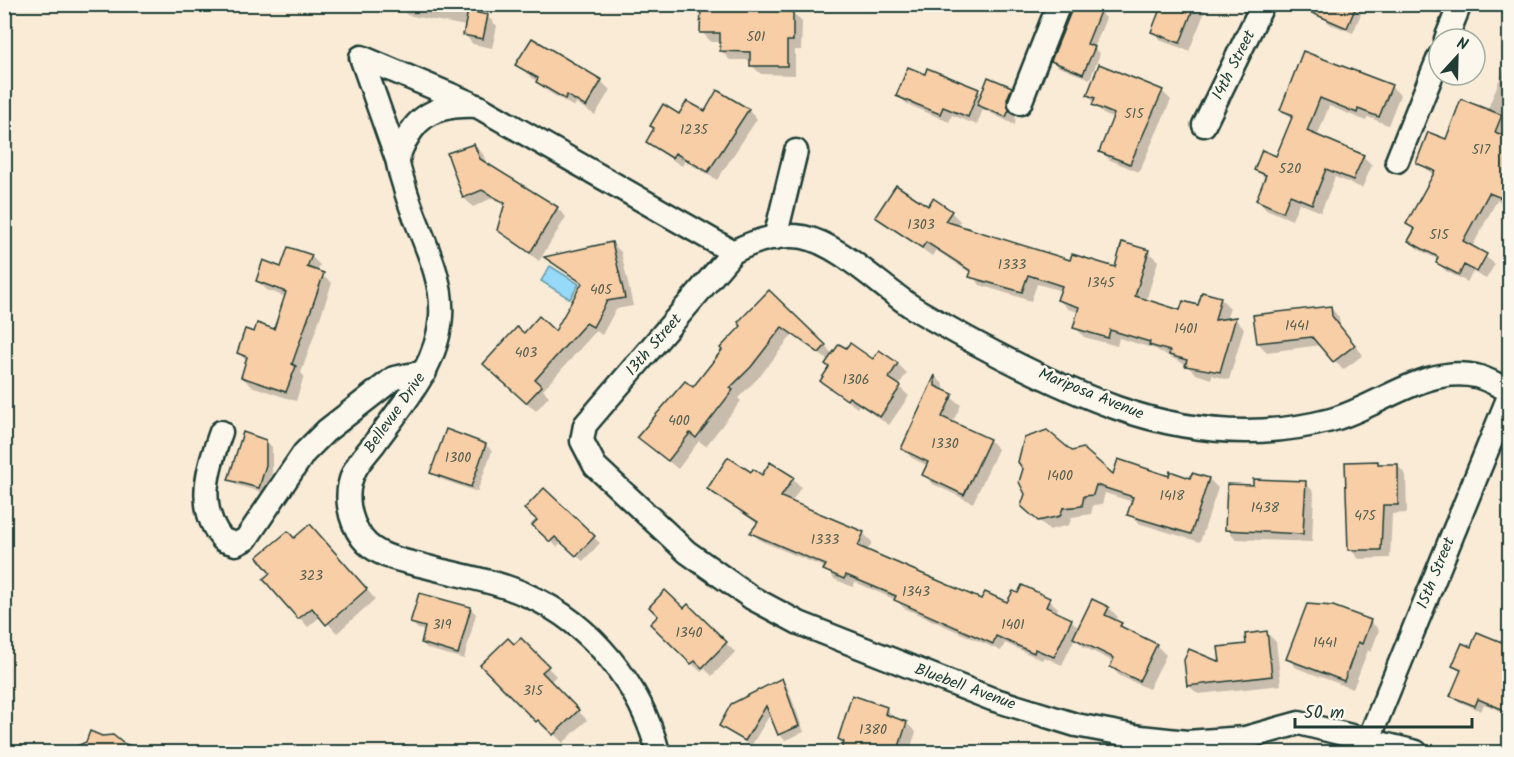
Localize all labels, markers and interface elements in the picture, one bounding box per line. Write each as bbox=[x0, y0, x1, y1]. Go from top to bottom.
street label: 14th Street bbox=[1206, 25, 1263, 104]
house number: 501 bbox=[747, 26, 765, 48]
north arrow bbox=[1427, 27, 1487, 87]
text: N bbox=[1453, 31, 1471, 58]
house number: 515 bbox=[1124, 103, 1145, 125]
house number: 1235 bbox=[680, 119, 710, 141]
house number: 517 bbox=[1472, 139, 1491, 161]
house number: 520 bbox=[1279, 158, 1301, 180]
house number: 1303 bbox=[907, 214, 935, 236]
house number: 515 bbox=[1429, 224, 1450, 246]
house number: 1333 bbox=[998, 254, 1026, 276]
house number: 1345 bbox=[1087, 272, 1116, 294]
house number: 405 bbox=[590, 279, 614, 301]
street label: 13th Street bbox=[620, 308, 689, 382]
house number: 1441 bbox=[1285, 315, 1309, 337]
house number: 1401 bbox=[1174, 318, 1198, 340]
house number: 403 bbox=[515, 342, 537, 364]
street label: Mariposa Avenue bbox=[1034, 361, 1148, 427]
street label: Bellevue Drive bbox=[358, 367, 432, 459]
house number: 1306 bbox=[842, 369, 870, 391]
house number: 400 bbox=[668, 410, 690, 432]
house number: 1330 bbox=[931, 433, 959, 455]
house number: 1300 bbox=[445, 447, 471, 469]
house number: 1400 bbox=[1047, 465, 1073, 487]
house number: 1418 bbox=[1160, 485, 1185, 507]
house number: 1438 bbox=[1251, 497, 1280, 519]
house number: 475 bbox=[1354, 505, 1377, 527]
house number: 1333 bbox=[811, 529, 839, 551]
street label: 15th Street bbox=[1410, 533, 1462, 613]
house number: 323 bbox=[299, 565, 323, 587]
house number: 1343 bbox=[902, 581, 930, 603]
house number: 319 bbox=[432, 614, 452, 636]
house number: 1401 bbox=[1001, 614, 1025, 636]
house number: 1340 bbox=[675, 622, 703, 644]
house number: 1441 bbox=[1313, 632, 1337, 654]
street label: Bluebell Avenue bbox=[911, 657, 1019, 717]
house number: 315 bbox=[523, 680, 544, 702]
scale bar bbox=[1295, 691, 1472, 729]
text: 50 m bbox=[1304, 699, 1344, 728]
house number: 1380 bbox=[859, 719, 887, 741]

